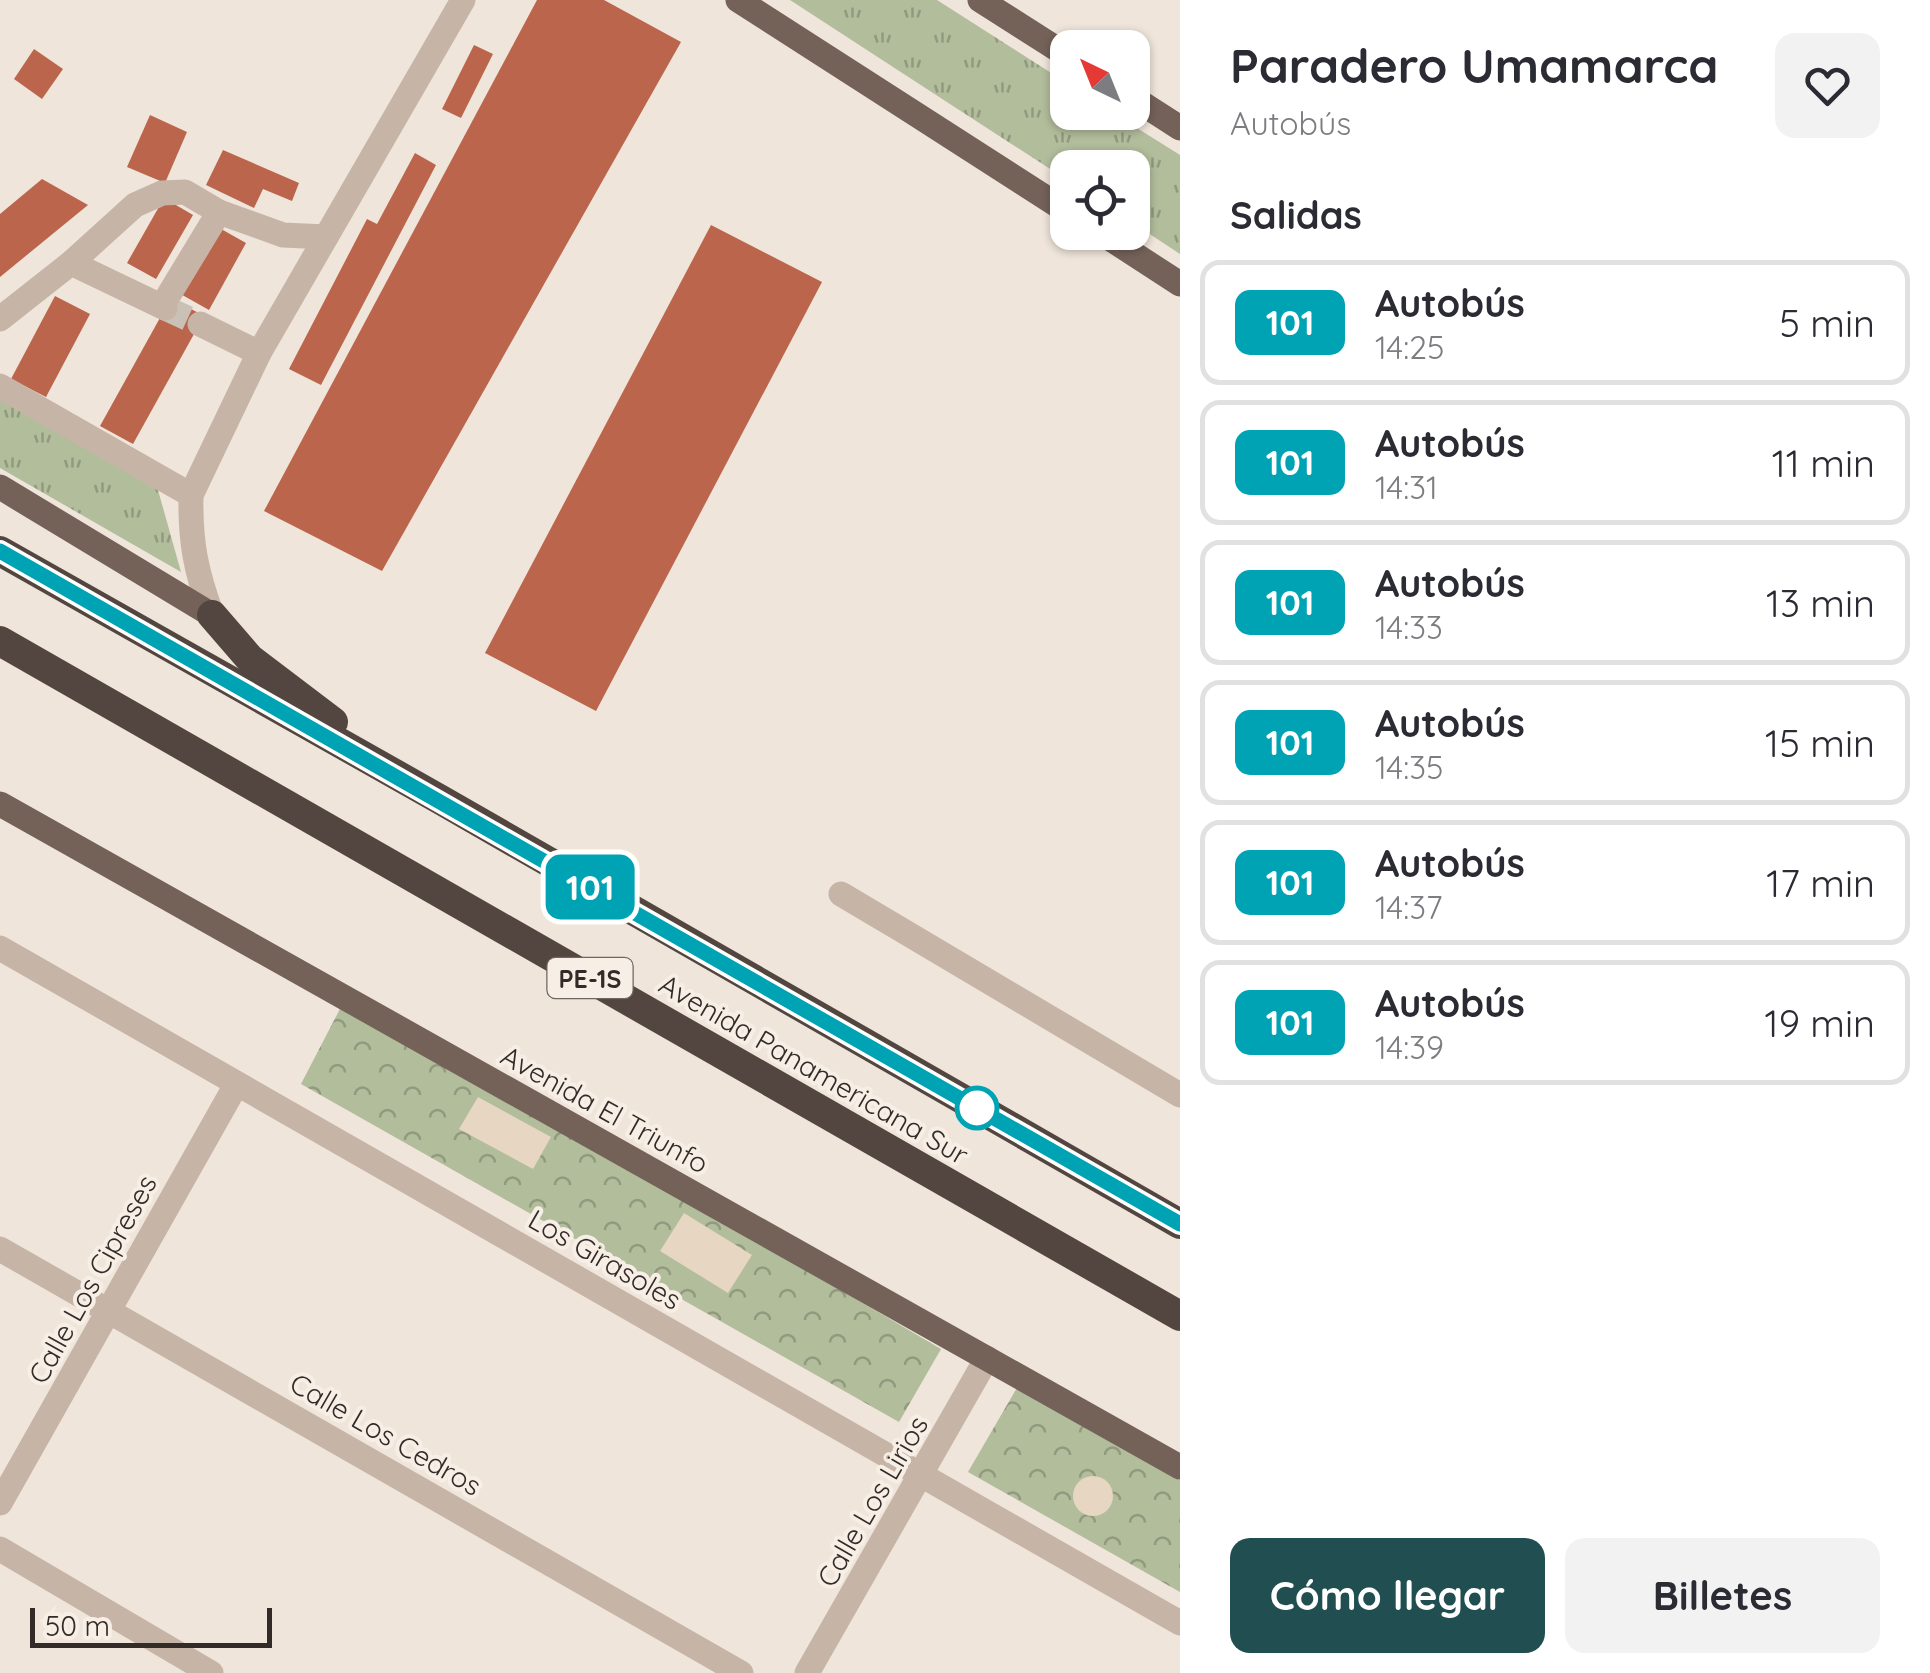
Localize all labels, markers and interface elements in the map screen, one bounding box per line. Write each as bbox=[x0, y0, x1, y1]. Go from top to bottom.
north arrow bbox=[1050, 30, 1150, 130]
map controls bbox=[1050, 30, 1150, 250]
button: heart bbox=[1775, 33, 1880, 138]
text: Paradero Umamarca bbox=[1230, 35, 1718, 95]
text: Autobús bbox=[1230, 103, 1351, 143]
button: locate bbox=[1050, 150, 1150, 250]
text: Salidas bbox=[1230, 191, 1362, 239]
text: Autobús bbox=[1375, 279, 1525, 327]
text: 5 min bbox=[1779, 299, 1875, 347]
text: 101 bbox=[1266, 300, 1314, 344]
text: 14:25 bbox=[1375, 327, 1444, 367]
text: Autobús bbox=[1375, 419, 1525, 467]
text: 11 min bbox=[1772, 439, 1875, 487]
text: 101 bbox=[1266, 440, 1314, 484]
text: 14:31 bbox=[1375, 467, 1438, 507]
text: Autobús bbox=[1375, 559, 1525, 607]
text: 13 min bbox=[1766, 579, 1875, 627]
text: 101 bbox=[1266, 580, 1314, 624]
text: 14:33 bbox=[1375, 607, 1443, 647]
text: Autobús bbox=[1375, 699, 1525, 747]
text: 15 min bbox=[1765, 719, 1875, 767]
text: 101 bbox=[1266, 720, 1314, 764]
text: 14:35 bbox=[1375, 747, 1443, 787]
text: Autobús bbox=[1375, 839, 1525, 887]
line badge: 101 bbox=[532, 854, 648, 920]
text: 17 min bbox=[1766, 859, 1875, 907]
text: 101 bbox=[1266, 860, 1314, 904]
text: 101 bbox=[566, 865, 614, 909]
text: 14:37 bbox=[1375, 887, 1442, 927]
road number: PE-1S bbox=[548, 958, 632, 998]
street label: Avenida Panamericana Sur bbox=[653, 966, 975, 1172]
text: Autobús bbox=[1375, 979, 1525, 1027]
text: 19 min bbox=[1765, 999, 1875, 1047]
text: 101 bbox=[1266, 1000, 1314, 1044]
text: 14:39 bbox=[1375, 1027, 1444, 1067]
street label: Avenida El Triunfo bbox=[495, 1038, 715, 1180]
unlabelled marker bbox=[956, 1087, 998, 1129]
street label: Calle Los Cipreses bbox=[20, 1169, 164, 1389]
street label: Los Girasoles bbox=[522, 1201, 688, 1317]
street label: Calle Los Cedros bbox=[284, 1365, 488, 1503]
street label: Calle Los Lirios bbox=[809, 1409, 935, 1593]
button: Cómo llegar bbox=[1230, 1538, 1545, 1653]
button: Billetes bbox=[1565, 1538, 1880, 1653]
scale bar bbox=[30, 1603, 272, 1648]
text: 50 m bbox=[45, 1608, 110, 1643]

